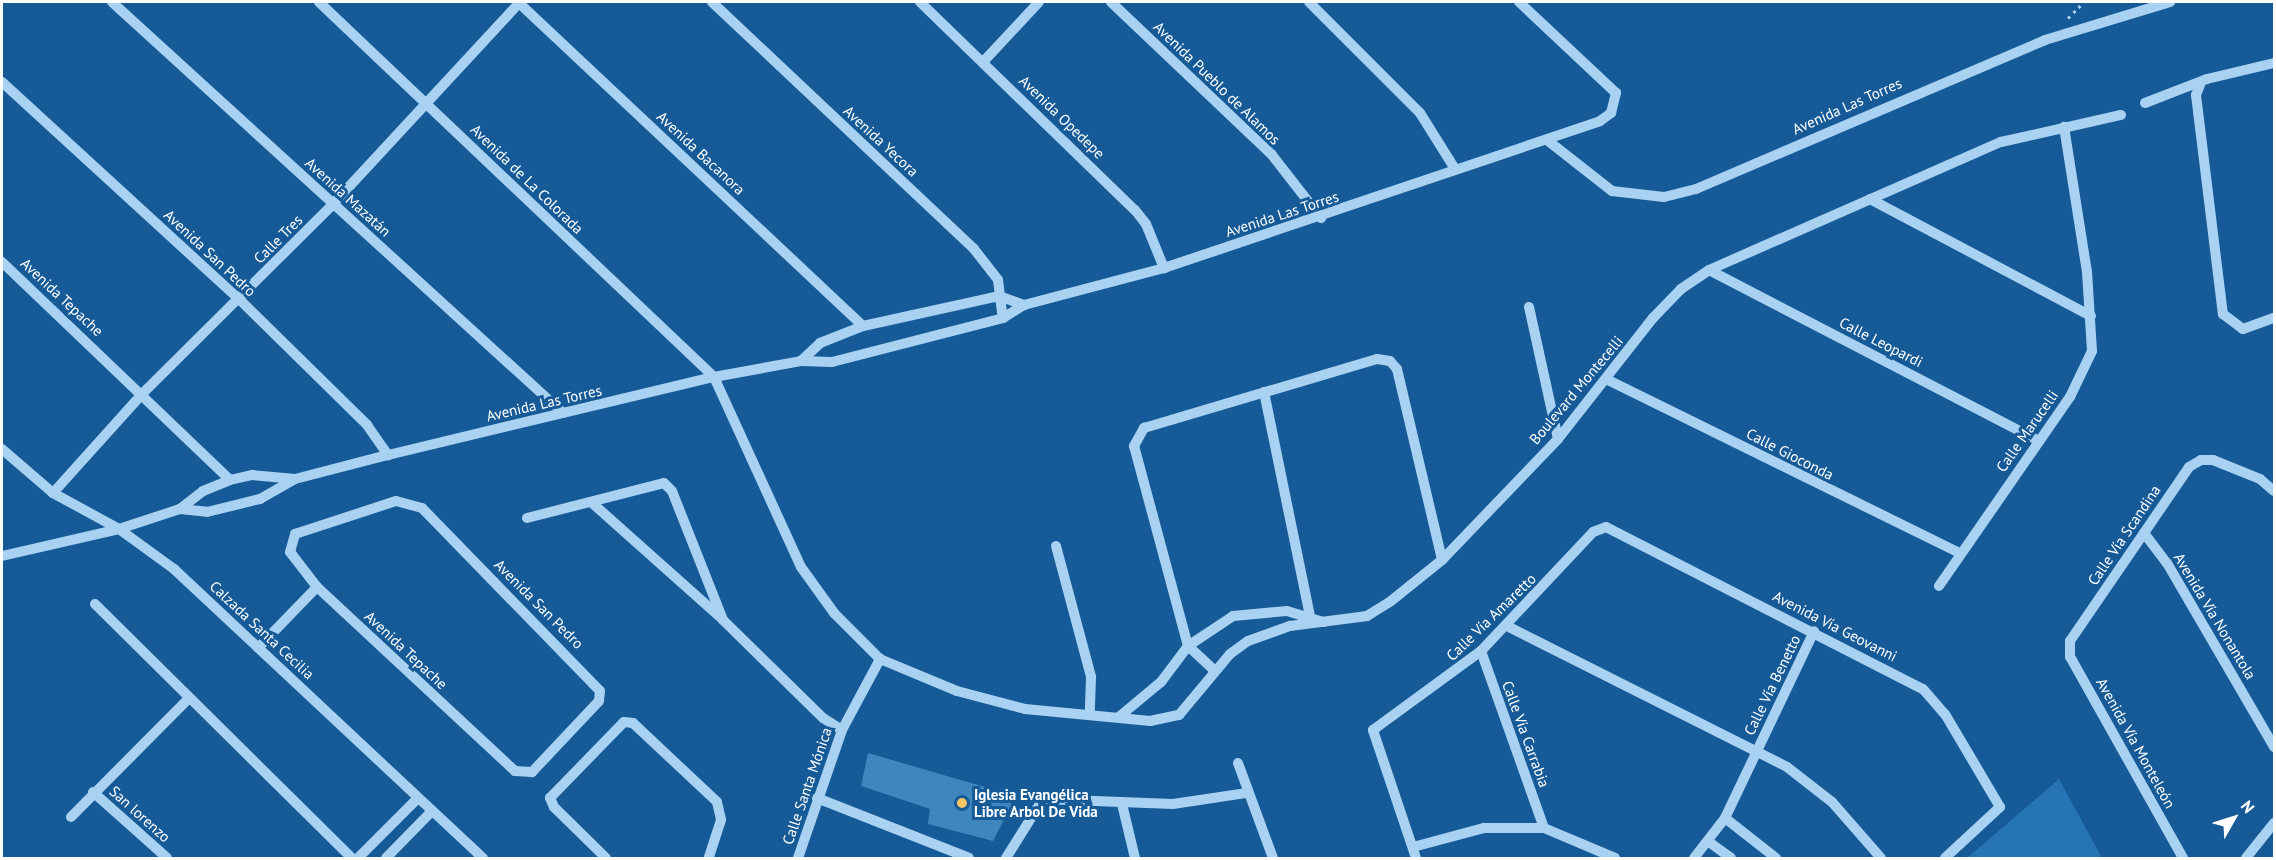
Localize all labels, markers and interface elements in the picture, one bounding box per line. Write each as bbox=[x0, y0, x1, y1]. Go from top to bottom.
street label: Avenida Pueblo de Alamos bbox=[1150, 18, 1284, 148]
street label: Avenida Opedepe bbox=[1015, 72, 1109, 162]
street label: Avenida Las Torres bbox=[1789, 74, 1905, 138]
street label: Avenida Yecora bbox=[840, 102, 922, 180]
street label: Avenida Bacanora bbox=[653, 108, 749, 198]
street label: Avenida de La Colorada bbox=[467, 120, 587, 238]
street label: Avenida Mazatán bbox=[302, 154, 394, 240]
street label: Avenida Las Torres bbox=[1223, 187, 1341, 241]
street label: Avenida San Pedro bbox=[160, 206, 260, 300]
street label: Calle Tres bbox=[250, 211, 306, 267]
street label: Avenida Tepache bbox=[17, 254, 107, 340]
street label: Calle Leopardi bbox=[1836, 313, 1926, 371]
street label: Boulevard Montecelli bbox=[1525, 332, 1627, 448]
street label: Avenida Las Torres bbox=[484, 381, 604, 425]
street label: Calle Marucelli bbox=[1992, 387, 2062, 475]
street label: Calle Gioconda bbox=[1743, 424, 1837, 484]
street label: Calle Vía Scandina bbox=[2084, 481, 2164, 589]
street label: Avenida Vía Nonantola bbox=[2170, 549, 2260, 683]
street label: Avenida San Pedro bbox=[491, 556, 587, 652]
street label: Calle Vía Amaretto bbox=[1442, 569, 1540, 665]
street label: Calzada Santa Cecilia bbox=[206, 577, 318, 683]
street label: Avenida Vía Geovanni bbox=[1770, 587, 1900, 665]
street label: Avenida Tepache bbox=[361, 607, 451, 693]
street label: Calle Vía Benetto bbox=[1740, 632, 1804, 738]
street label: Avenida Vía Monteleón bbox=[2093, 674, 2179, 812]
street label: Calle Vía Carrabia bbox=[1498, 678, 1554, 790]
street label: Calle Santa Mónica bbox=[779, 725, 835, 847]
street label: San lorenzo bbox=[106, 782, 174, 846]
place label: Iglesia Evangélica Libre Arbol De Vida bbox=[974, 785, 1099, 820]
north arrow bbox=[2204, 788, 2264, 848]
marker: Iglesia Evangélica Libre Arbol De Vida bbox=[955, 796, 969, 810]
text: N bbox=[2237, 796, 2259, 817]

